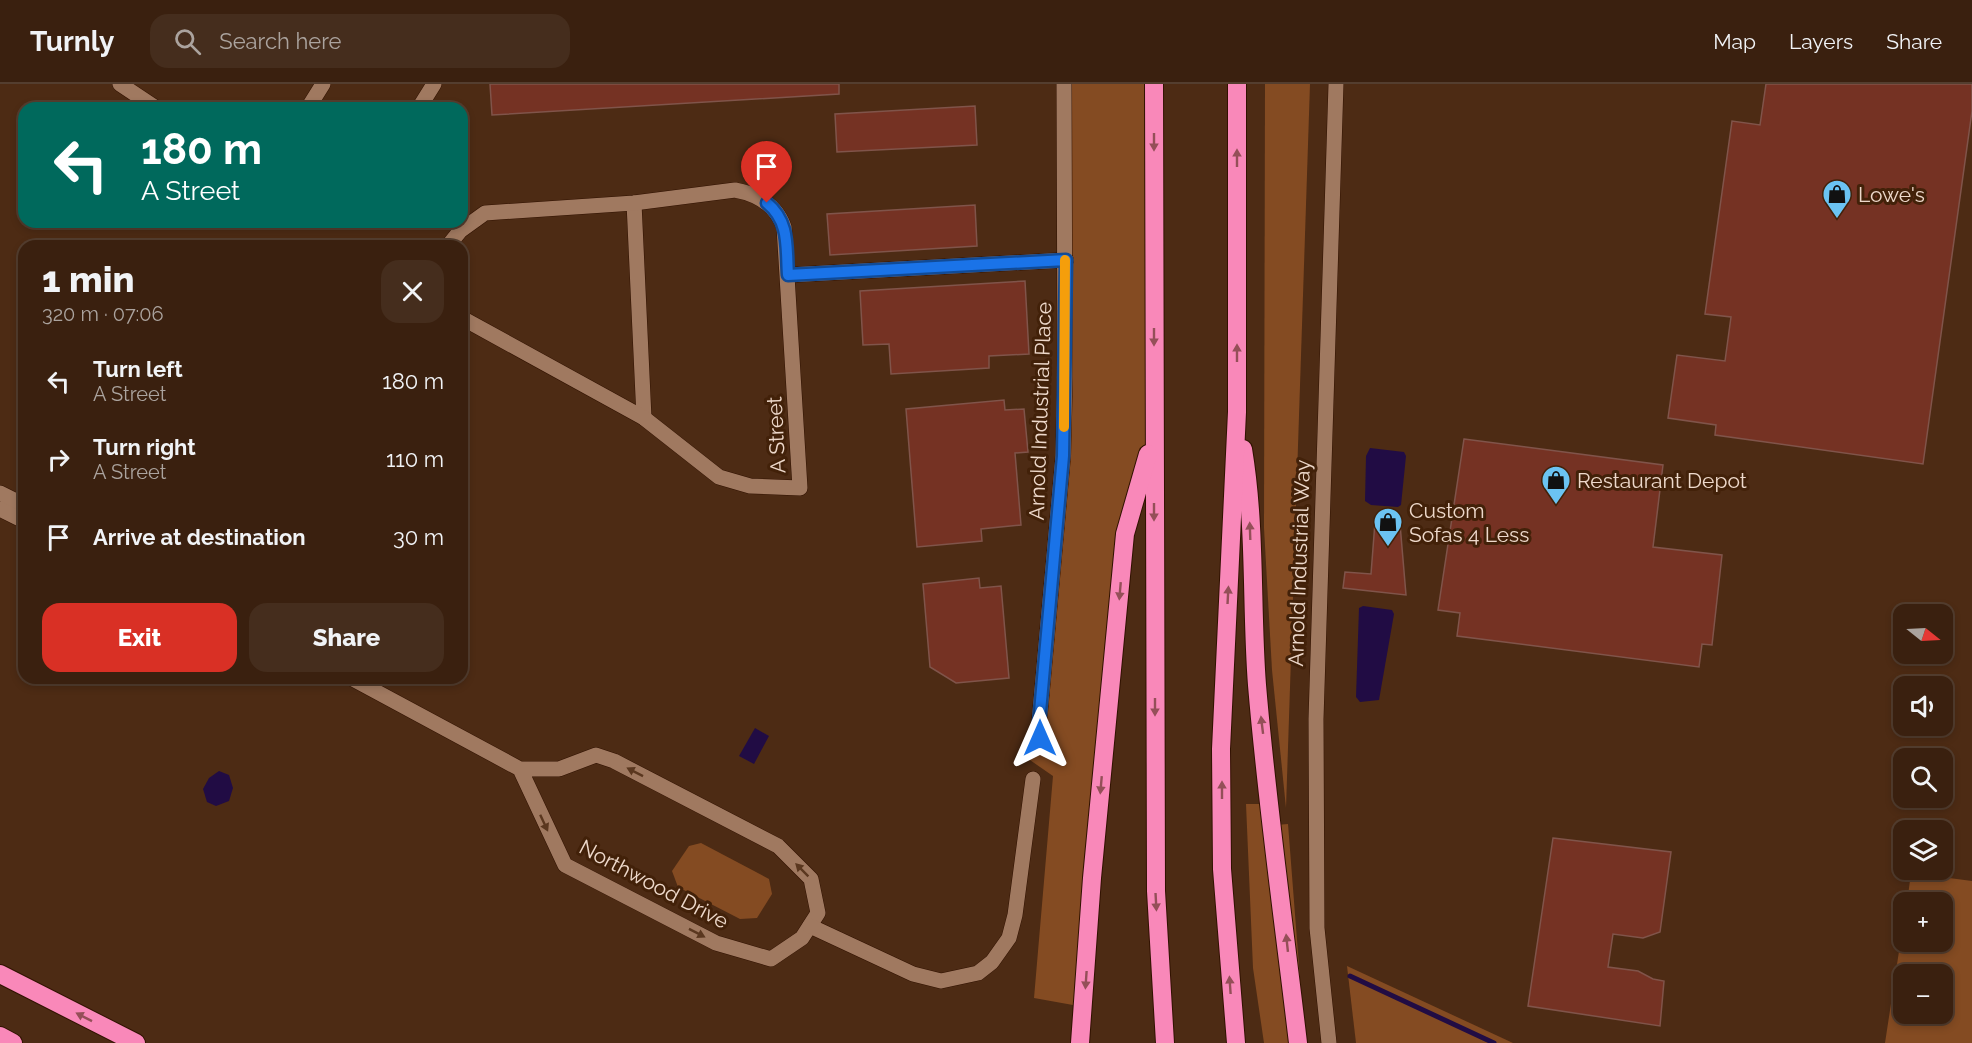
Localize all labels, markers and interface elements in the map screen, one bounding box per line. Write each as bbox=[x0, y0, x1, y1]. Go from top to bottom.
search box bbox=[150, 14, 570, 68]
text: Turnly bbox=[30, 25, 114, 58]
icon: search bbox=[171, 25, 204, 58]
text: Search here bbox=[219, 28, 341, 54]
text: Map bbox=[1713, 29, 1756, 54]
text: Layers bbox=[1789, 29, 1853, 54]
text: Share bbox=[1886, 29, 1942, 54]
text: 180 m bbox=[141, 125, 262, 174]
icon: left bbox=[42, 126, 120, 204]
one-way arrow bbox=[1149, 133, 1159, 152]
pin bbox=[741, 141, 792, 203]
one-way arrow bbox=[1232, 149, 1242, 168]
icon: arrive bbox=[750, 150, 783, 183]
text: A Street bbox=[141, 175, 240, 206]
shop icon: Lowe's bbox=[1821, 178, 1853, 220]
place label: Lowe's bbox=[1858, 182, 1925, 207]
text: 1 min bbox=[42, 258, 134, 300]
button: close bbox=[381, 260, 444, 323]
street label: Arnold Industrial Place bbox=[1024, 301, 1056, 521]
text: 320 m · 07:06 bbox=[42, 302, 164, 326]
one-way arrow bbox=[1149, 328, 1159, 347]
one-way arrow bbox=[1232, 344, 1242, 363]
text: Turn left bbox=[93, 356, 183, 382]
icon: left bbox=[42, 365, 75, 398]
text: 180 m bbox=[382, 368, 444, 394]
text: A Street bbox=[93, 382, 166, 406]
street label: A Street bbox=[761, 396, 791, 474]
text: Turn right bbox=[93, 434, 196, 460]
icon: right bbox=[42, 443, 75, 476]
text: 110 m bbox=[386, 446, 444, 472]
street label: Arnold Industrial Way bbox=[1283, 459, 1315, 667]
text: A Street bbox=[93, 460, 166, 484]
shop icon: Restaurant Depot bbox=[1540, 464, 1572, 506]
place label: Restaurant Depot bbox=[1577, 468, 1747, 493]
place label: Custom Sofas 4 Less bbox=[1409, 498, 1529, 547]
one-way arrow bbox=[1149, 502, 1159, 521]
shop icon: Custom Sofas 4 Less bbox=[1372, 506, 1404, 548]
icon: arrive bbox=[42, 521, 75, 554]
one-way arrow bbox=[1245, 521, 1255, 540]
text: Arrive at destination bbox=[93, 524, 306, 550]
text: 30 m bbox=[393, 524, 444, 550]
one-way arrow bbox=[1115, 582, 1125, 601]
one-way arrow bbox=[1224, 586, 1233, 605]
button: Exit bbox=[42, 603, 237, 672]
button: Share bbox=[249, 603, 444, 672]
north arrow bbox=[1893, 604, 1953, 664]
map controls bbox=[1893, 604, 1953, 1024]
button: sound bbox=[1893, 676, 1953, 736]
one-way arrow bbox=[1150, 697, 1160, 716]
position arrow bbox=[1008, 706, 1072, 770]
one-way arrow bbox=[1257, 716, 1267, 735]
button: search bbox=[1893, 748, 1953, 808]
one-way arrow bbox=[626, 767, 643, 777]
one-way arrow bbox=[1096, 776, 1106, 795]
one-way arrow bbox=[1217, 781, 1227, 800]
one-way arrow bbox=[540, 814, 549, 831]
button: layers bbox=[1893, 820, 1953, 880]
street label: Northwood Drive bbox=[575, 834, 733, 934]
one-way arrow bbox=[795, 863, 809, 877]
one-way arrow bbox=[1152, 892, 1161, 911]
button: + bbox=[1893, 892, 1953, 952]
one-way arrow bbox=[688, 928, 705, 937]
one-way arrow bbox=[1282, 934, 1291, 953]
button: − bbox=[1893, 964, 1953, 1024]
one-way arrow bbox=[1081, 970, 1091, 989]
one-way arrow bbox=[1225, 975, 1235, 994]
one-way arrow bbox=[75, 1012, 93, 1022]

